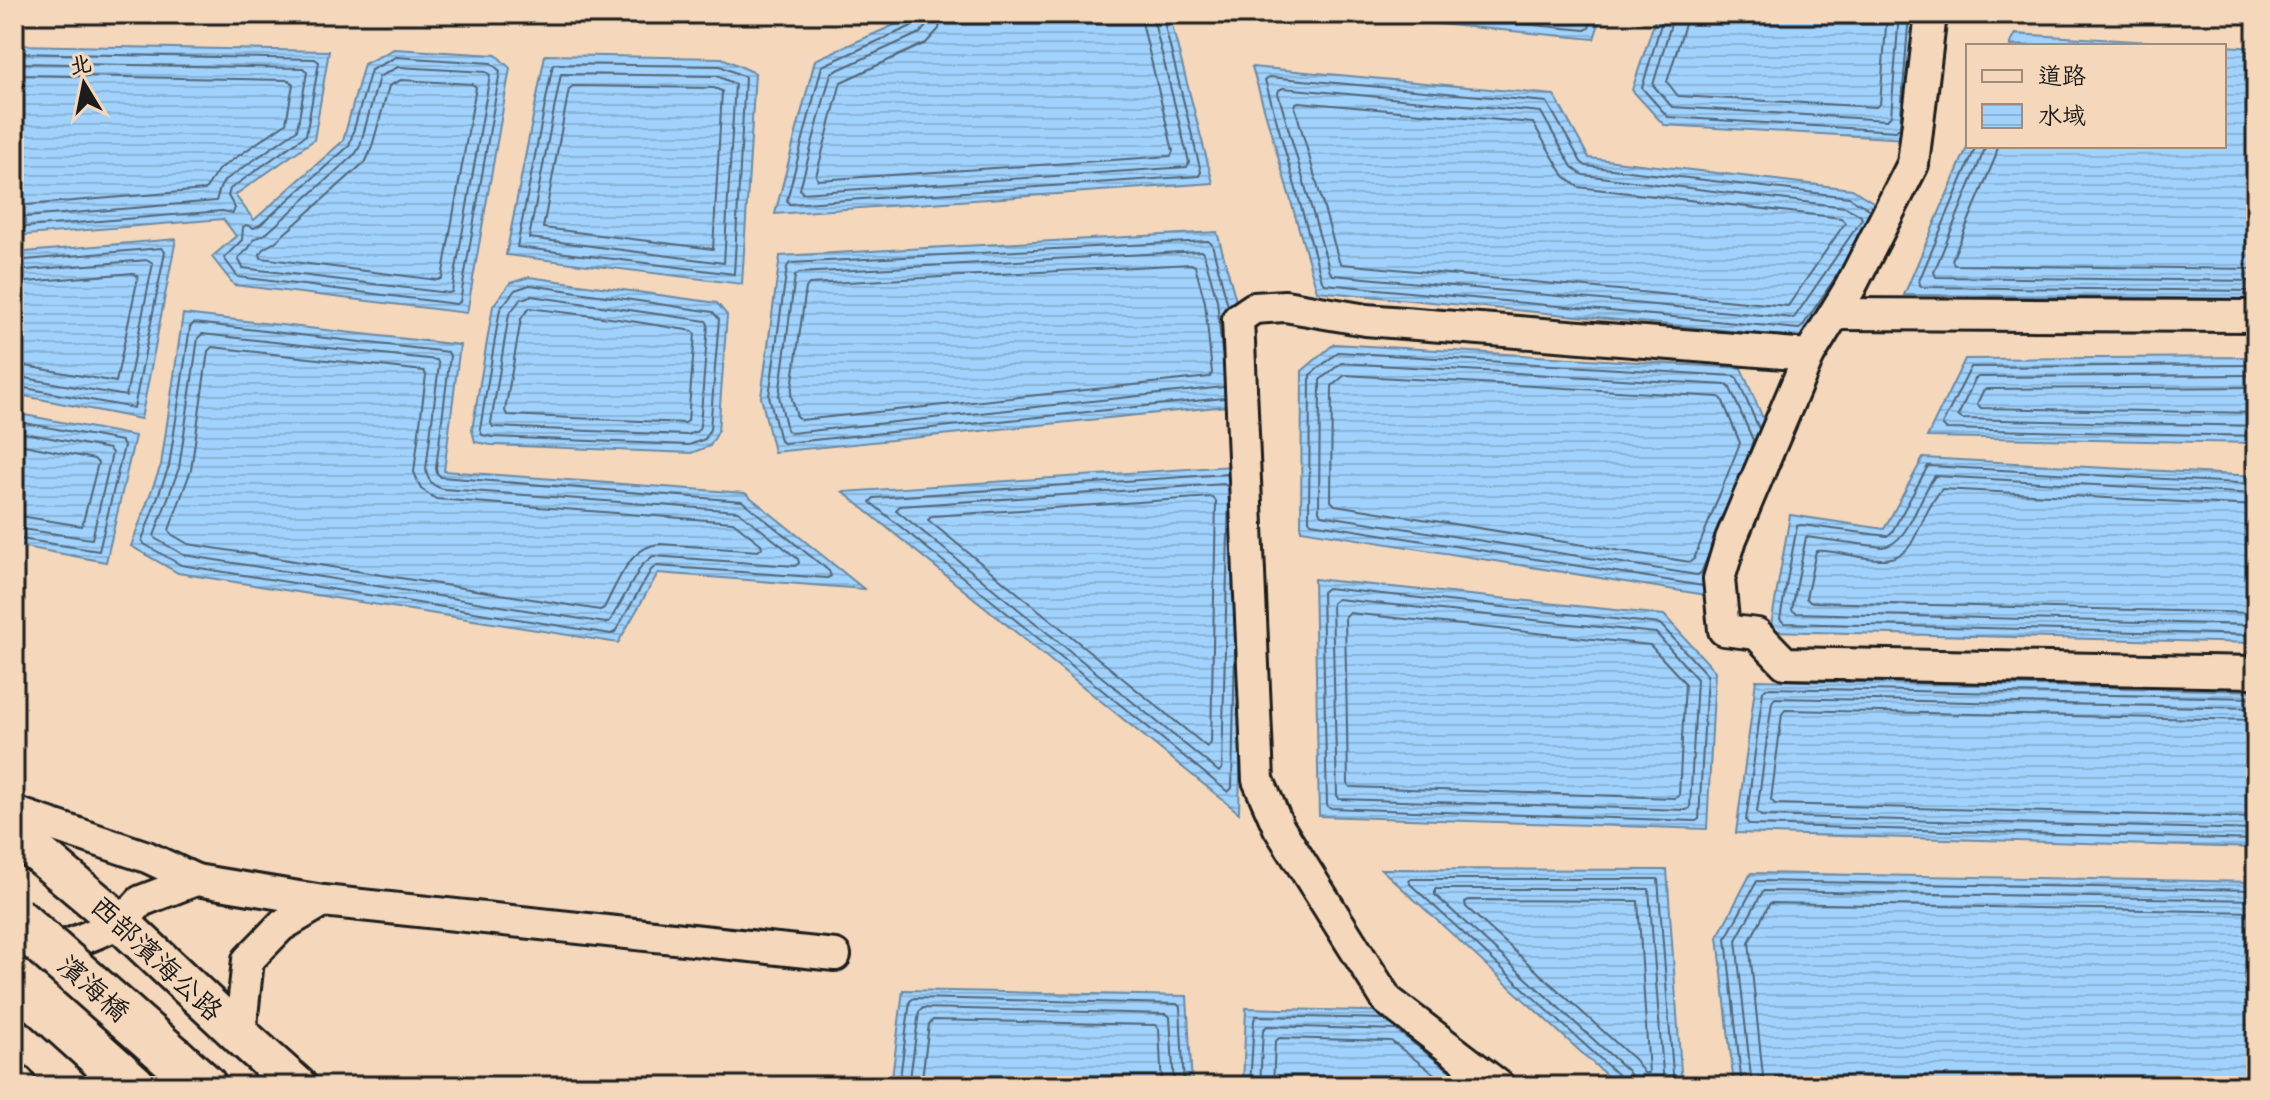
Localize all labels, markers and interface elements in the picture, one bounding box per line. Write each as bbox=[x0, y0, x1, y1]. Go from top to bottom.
north arrow bbox=[44, 44, 124, 124]
legend bbox=[1966, 44, 2226, 148]
text: 北 bbox=[67, 48, 94, 80]
text: 道路 bbox=[2038, 59, 2086, 90]
text: 水域 bbox=[2038, 99, 2086, 130]
street label: 西部濱海公路 bbox=[84, 887, 231, 1028]
street label: 濱海橋 bbox=[51, 946, 138, 1028]

